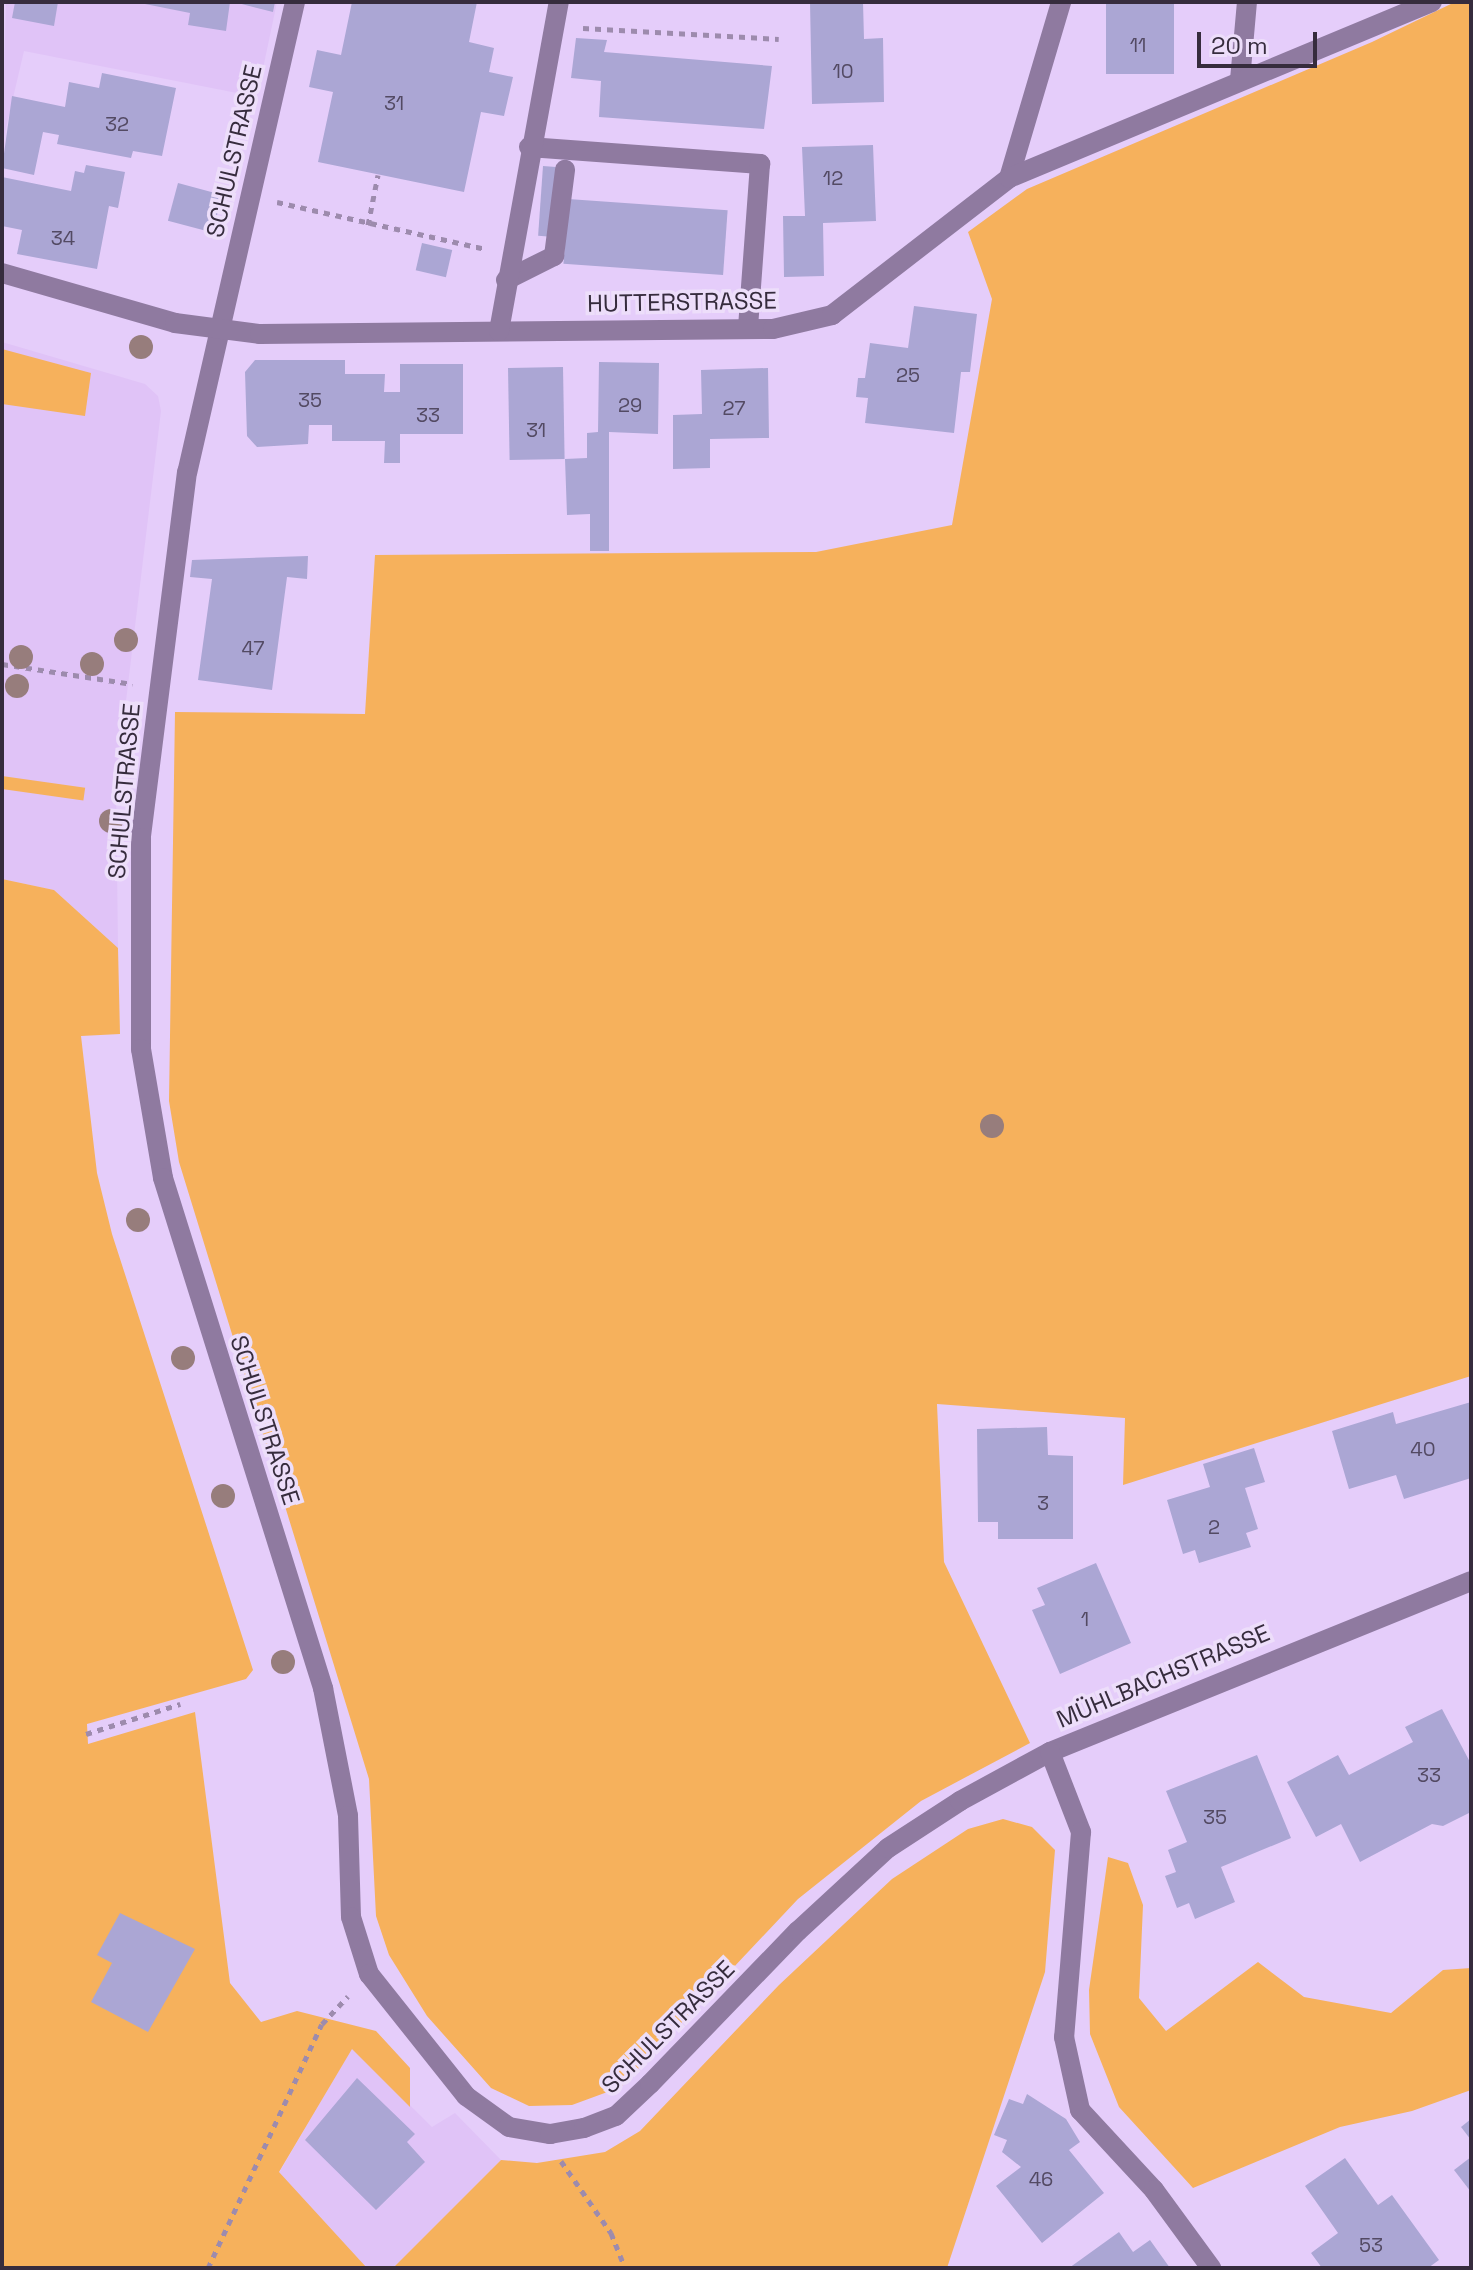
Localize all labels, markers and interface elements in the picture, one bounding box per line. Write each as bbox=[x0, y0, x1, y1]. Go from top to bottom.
scale bar bbox=[1201, 16, 1321, 66]
text: 20 m bbox=[1211, 30, 1268, 61]
house number: 11 bbox=[1130, 33, 1146, 57]
house number: 10 bbox=[832, 59, 854, 83]
street label: SCHULSTRASSE bbox=[200, 62, 268, 240]
house number: 31 bbox=[384, 91, 404, 115]
house number: 32 bbox=[105, 112, 129, 136]
house number: 12 bbox=[823, 166, 843, 190]
house number: 34 bbox=[51, 226, 75, 250]
street label: HUTTERSTRASSE bbox=[587, 286, 777, 318]
house number: 25 bbox=[896, 363, 920, 387]
house number: 35 bbox=[298, 388, 322, 412]
house number: 29 bbox=[618, 393, 642, 417]
house number: 27 bbox=[722, 396, 746, 420]
house number: 33 bbox=[416, 403, 440, 427]
house number: 31 bbox=[526, 418, 546, 442]
house number: 47 bbox=[241, 636, 265, 660]
street label: SCHULSTRASSE bbox=[102, 702, 146, 880]
street label: SCHULSTRASSE bbox=[224, 1332, 306, 1508]
house number: 40 bbox=[1410, 1437, 1436, 1461]
house number: 3 bbox=[1037, 1491, 1049, 1515]
house number: 2 bbox=[1208, 1515, 1220, 1539]
house number: 1 bbox=[1081, 1607, 1089, 1631]
street label: MÜHLBACHSTRASSE bbox=[1052, 1618, 1274, 1734]
house number: 33 bbox=[1417, 1763, 1441, 1787]
house number: 35 bbox=[1203, 1805, 1227, 1829]
street label: SCHULSTRASSE bbox=[596, 1955, 740, 2099]
house number: 46 bbox=[1029, 2167, 1053, 2191]
house number: 53 bbox=[1359, 2233, 1383, 2257]

